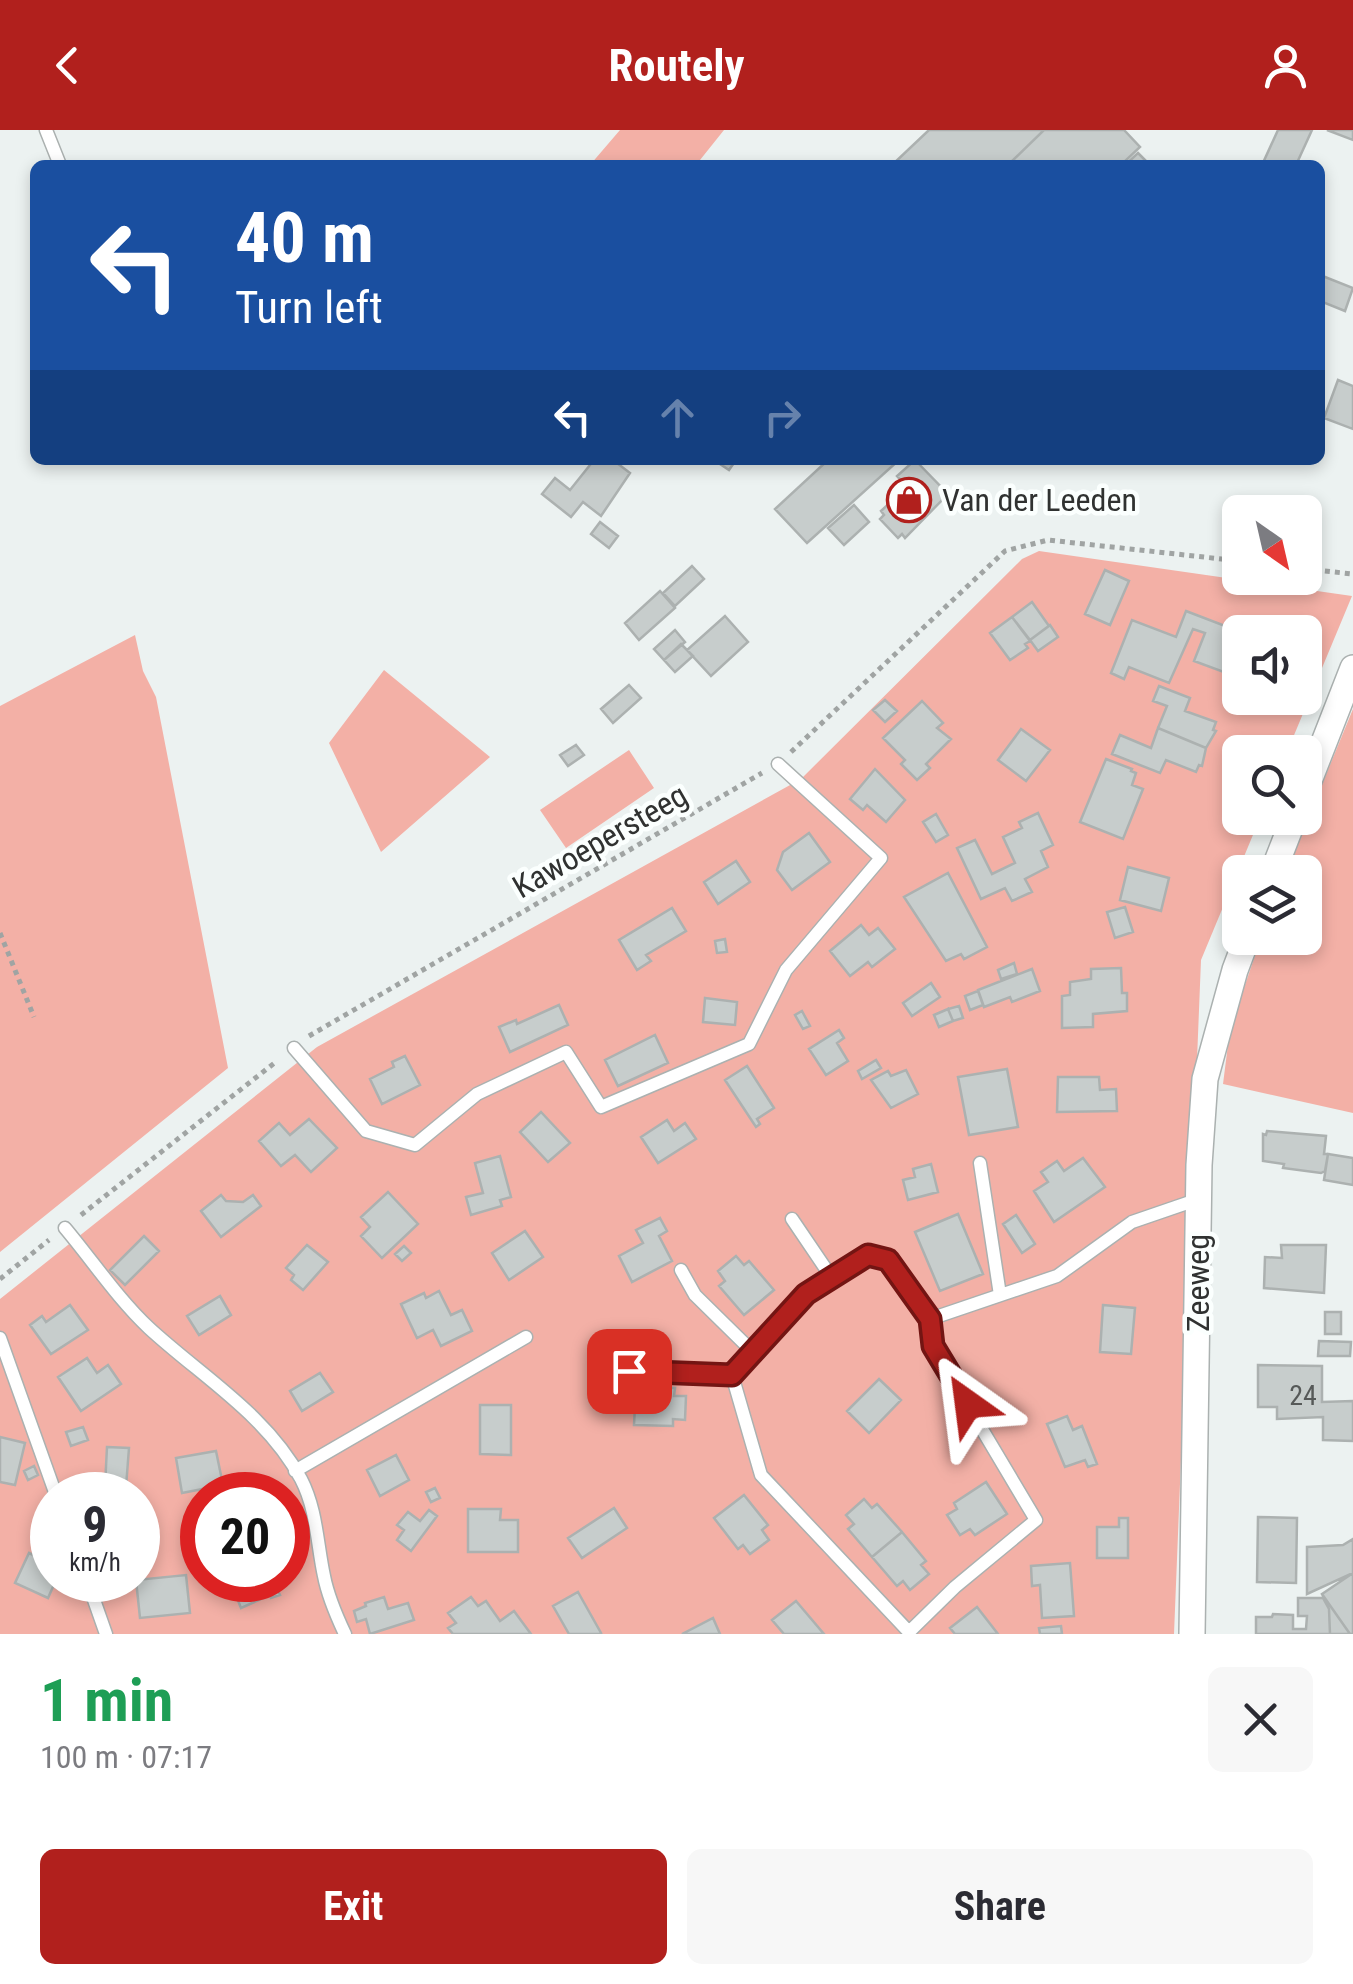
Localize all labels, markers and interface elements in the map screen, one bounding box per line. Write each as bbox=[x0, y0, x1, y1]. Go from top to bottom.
icon: back bbox=[40, 38, 95, 93]
icon: person bbox=[1258, 38, 1313, 93]
text: Routely bbox=[608, 39, 745, 92]
text: 40 m bbox=[235, 197, 374, 279]
icon: left bbox=[70, 200, 200, 330]
text: Turn left bbox=[235, 281, 383, 334]
icon: left bbox=[545, 390, 600, 445]
icon: ahead bbox=[650, 390, 705, 445]
icon: right bbox=[755, 390, 810, 445]
shop icon: Van der Leeden bbox=[886, 477, 932, 523]
place label: Van der Leeden bbox=[942, 481, 1137, 519]
north arrow bbox=[1222, 495, 1322, 595]
map controls bbox=[1222, 495, 1322, 955]
button: sound bbox=[1222, 615, 1322, 715]
button: search bbox=[1222, 735, 1322, 835]
street label: Kawoepersteeg bbox=[506, 776, 694, 906]
button: layers bbox=[1222, 855, 1322, 955]
street label: Zeeweg bbox=[1179, 1234, 1217, 1332]
pin bbox=[587, 1329, 672, 1414]
icon: arrive bbox=[602, 1344, 657, 1399]
position arrow bbox=[916, 1352, 1020, 1456]
house number: 24 bbox=[1289, 1379, 1317, 1412]
speed limit sign: 20 bbox=[180, 1472, 310, 1602]
text: 9 bbox=[82, 1496, 108, 1554]
text: km/h bbox=[69, 1548, 121, 1577]
text: 1 min bbox=[40, 1665, 173, 1736]
button: close bbox=[1208, 1667, 1313, 1772]
text: 100 m · 07:17 bbox=[40, 1738, 212, 1776]
button: Exit bbox=[40, 1849, 667, 1964]
button: Share bbox=[687, 1849, 1313, 1964]

